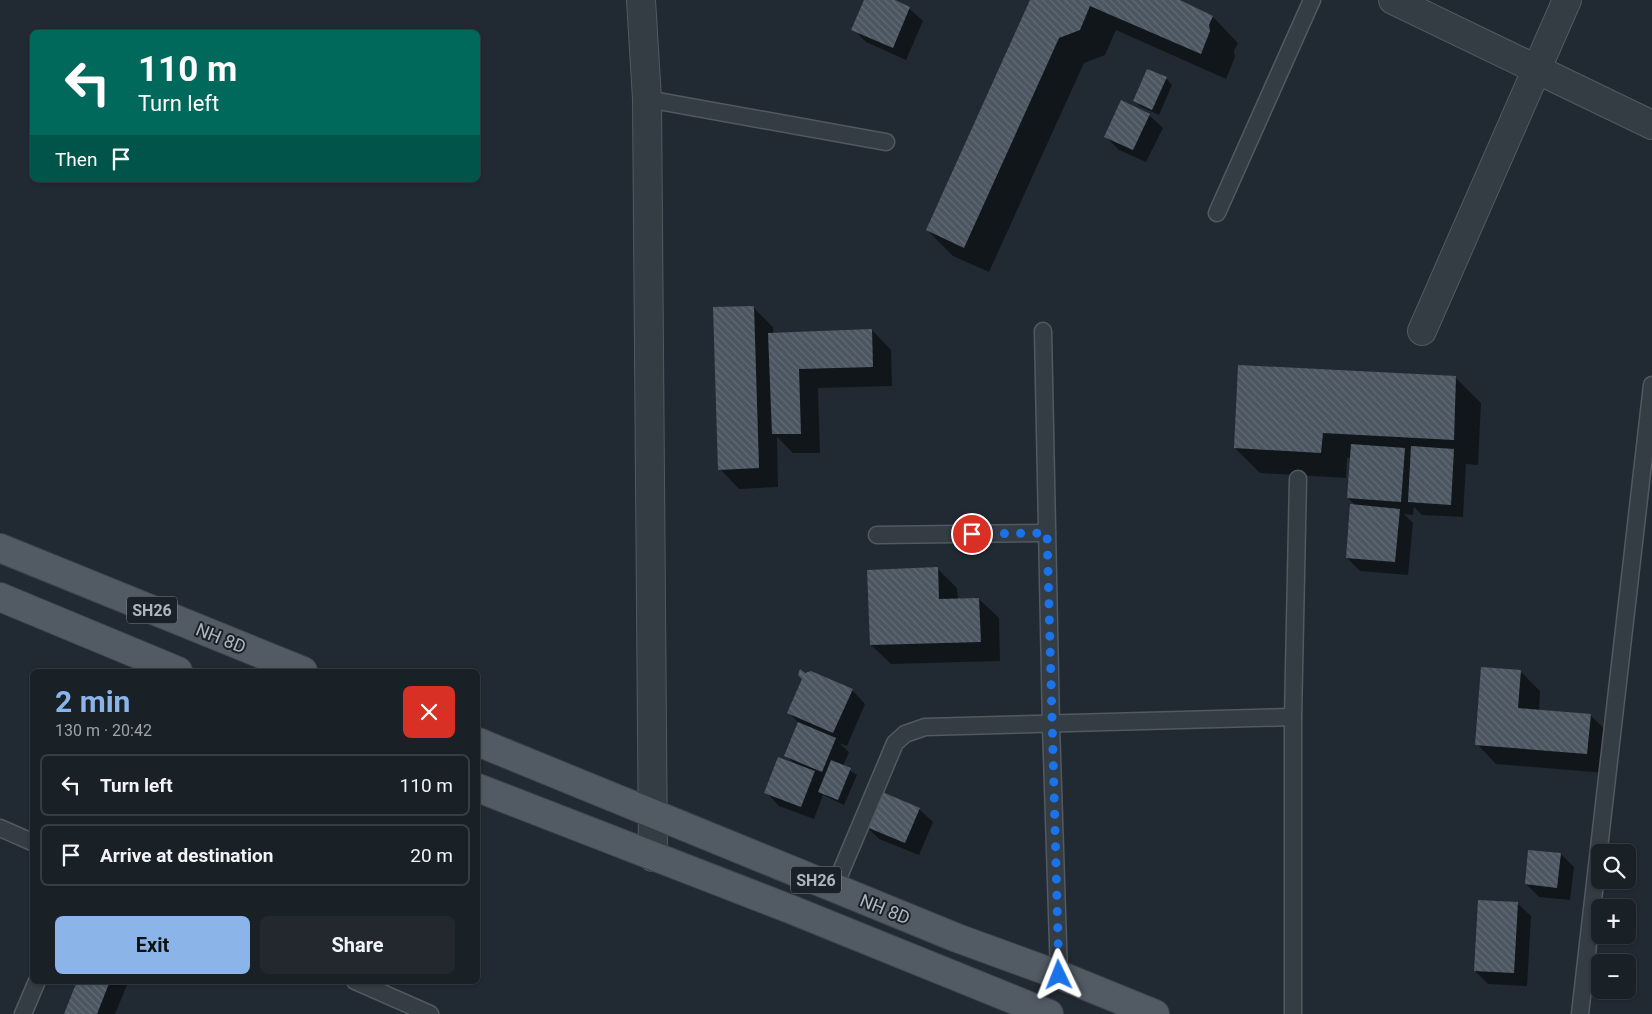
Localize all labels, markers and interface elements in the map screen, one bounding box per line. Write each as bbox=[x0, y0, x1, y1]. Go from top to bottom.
text: 110 m bbox=[138, 49, 237, 90]
icon: left bbox=[55, 50, 120, 115]
text: Turn left bbox=[138, 91, 219, 116]
icon: arrive bbox=[107, 145, 135, 173]
text: Then bbox=[55, 148, 97, 171]
pin bbox=[951, 513, 993, 555]
icon: arrive bbox=[958, 520, 986, 548]
road number: SH26 bbox=[127, 596, 177, 624]
street label: NH 8D bbox=[193, 619, 249, 657]
text: 2 min bbox=[55, 684, 130, 719]
button: close bbox=[403, 686, 455, 738]
text: 130 m · 20:42 bbox=[55, 721, 152, 740]
icon: left bbox=[57, 771, 85, 799]
text: Turn left bbox=[100, 774, 173, 797]
text: 110 m bbox=[400, 774, 453, 797]
icon: arrive bbox=[57, 841, 85, 869]
text: Arrive at destination bbox=[100, 844, 273, 867]
text: 20 m bbox=[410, 844, 453, 867]
map controls bbox=[1591, 844, 1636, 999]
button: search bbox=[1591, 844, 1636, 889]
road number: SH26 bbox=[791, 866, 841, 894]
street label: NH 8D bbox=[857, 890, 913, 928]
button: + bbox=[1591, 899, 1636, 944]
button: Exit bbox=[55, 916, 250, 974]
button: Share bbox=[260, 916, 455, 974]
position arrow bbox=[1032, 948, 1084, 1000]
button: − bbox=[1591, 954, 1636, 999]

